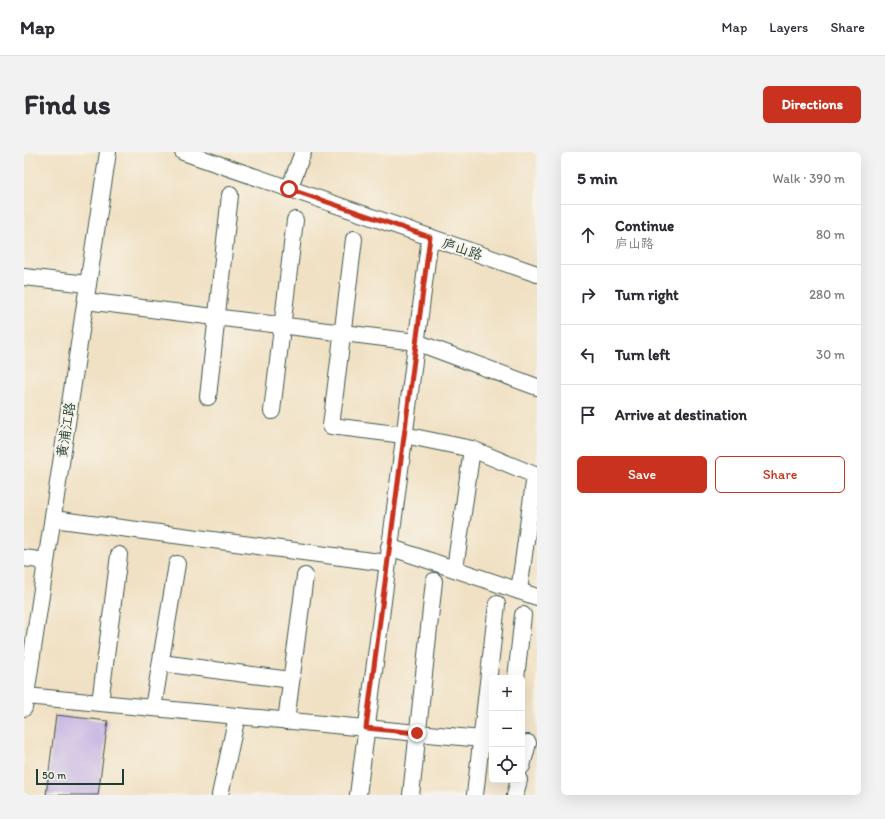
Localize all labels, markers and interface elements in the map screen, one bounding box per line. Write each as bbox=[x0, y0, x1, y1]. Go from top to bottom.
text: Map bbox=[20, 16, 55, 39]
text: Map bbox=[722, 19, 747, 36]
text: Layers bbox=[769, 19, 808, 36]
text: Share bbox=[830, 19, 865, 36]
button: Directions bbox=[763, 86, 861, 123]
text: Find us bbox=[24, 87, 111, 121]
text: 5 min bbox=[577, 168, 617, 188]
text: Walk · 390 m bbox=[773, 171, 845, 186]
route start bbox=[280, 180, 298, 198]
text: Continue bbox=[615, 217, 674, 235]
icon: ahead bbox=[577, 224, 599, 246]
text: 80 m bbox=[816, 227, 845, 242]
street label: 庐山路 bbox=[439, 234, 485, 264]
text: 庐山路 bbox=[615, 236, 654, 251]
icon: right bbox=[577, 284, 599, 306]
text: Turn right bbox=[615, 286, 679, 304]
text: 280 m bbox=[809, 287, 845, 302]
icon: left bbox=[577, 344, 599, 366]
text: Turn left bbox=[615, 346, 670, 364]
text: 30 m bbox=[816, 347, 845, 362]
street label: 黄浦江路 bbox=[53, 401, 79, 459]
icon: arrive bbox=[577, 404, 599, 426]
text: Arrive at destination bbox=[615, 406, 747, 424]
button: Save bbox=[577, 456, 707, 493]
button: Share bbox=[715, 456, 845, 493]
map controls bbox=[489, 675, 525, 783]
button: + bbox=[489, 675, 525, 711]
button: − bbox=[489, 711, 525, 747]
route end bbox=[408, 724, 426, 742]
button: locate bbox=[489, 747, 525, 783]
scale bar bbox=[36, 767, 124, 786]
text: 50 m bbox=[42, 769, 66, 782]

